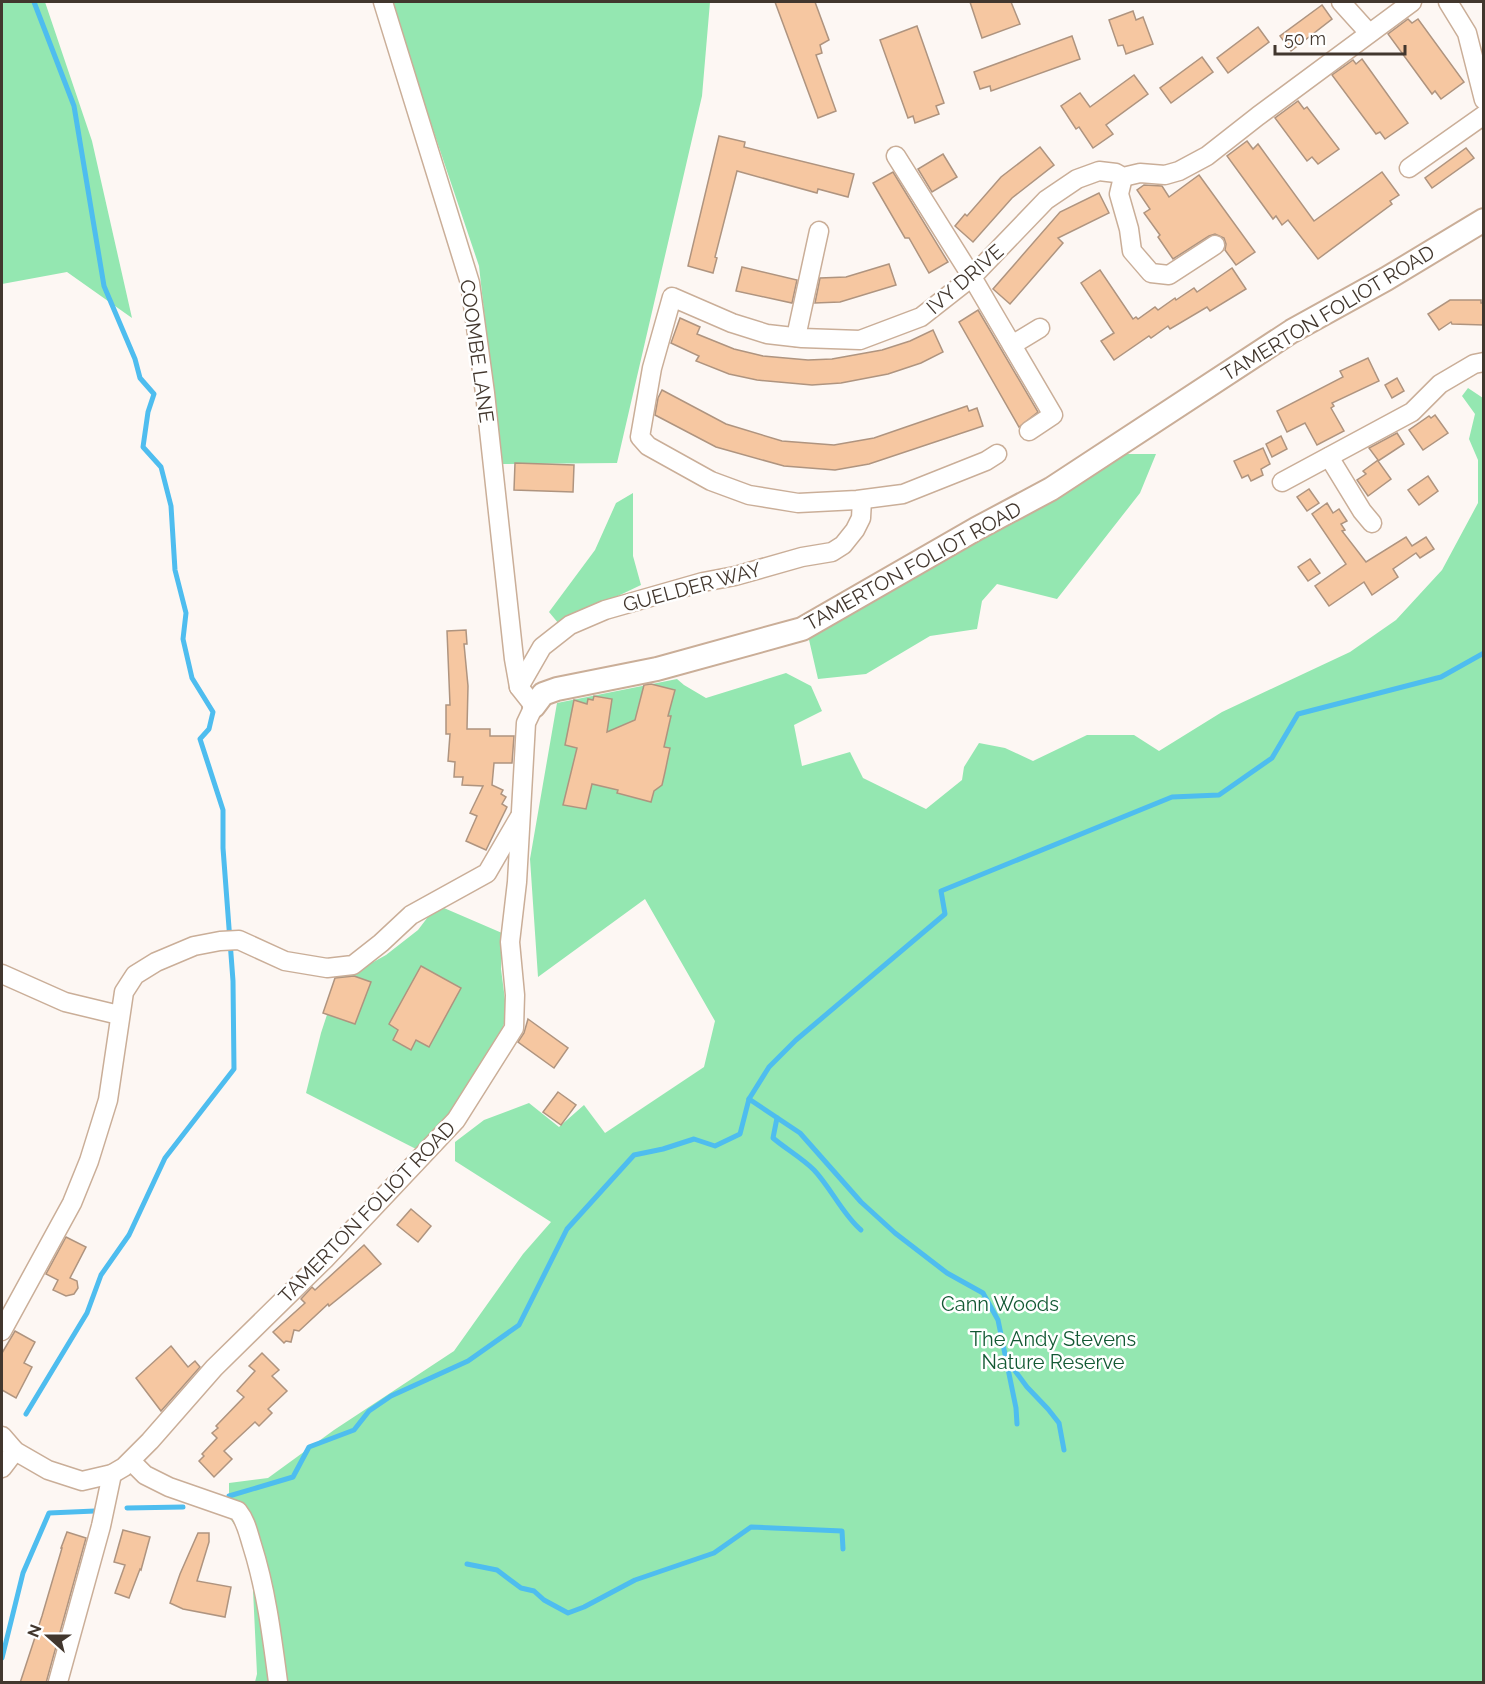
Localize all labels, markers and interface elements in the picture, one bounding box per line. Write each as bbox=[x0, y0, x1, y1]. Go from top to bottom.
scale bar bbox=[1275, 18, 1406, 56]
text: 50 m bbox=[1284, 28, 1326, 49]
street label: IVY DRIVE bbox=[922, 239, 1008, 319]
street label: TAMERTON FOLIOT ROAD bbox=[1217, 240, 1439, 386]
street label: COOMBE LANE bbox=[455, 278, 499, 424]
street label: TAMERTON FOLIOT ROAD bbox=[800, 496, 1026, 636]
street label: GUELDER WAY bbox=[620, 557, 764, 617]
street label: TAMERTON FOLIOT ROAD bbox=[274, 1116, 460, 1308]
park label: Cann Woods bbox=[941, 1292, 1059, 1316]
park label: The Andy Stevens Nature Reserve bbox=[970, 1327, 1136, 1374]
north arrow bbox=[18, 1606, 78, 1666]
text: N bbox=[23, 1622, 46, 1640]

